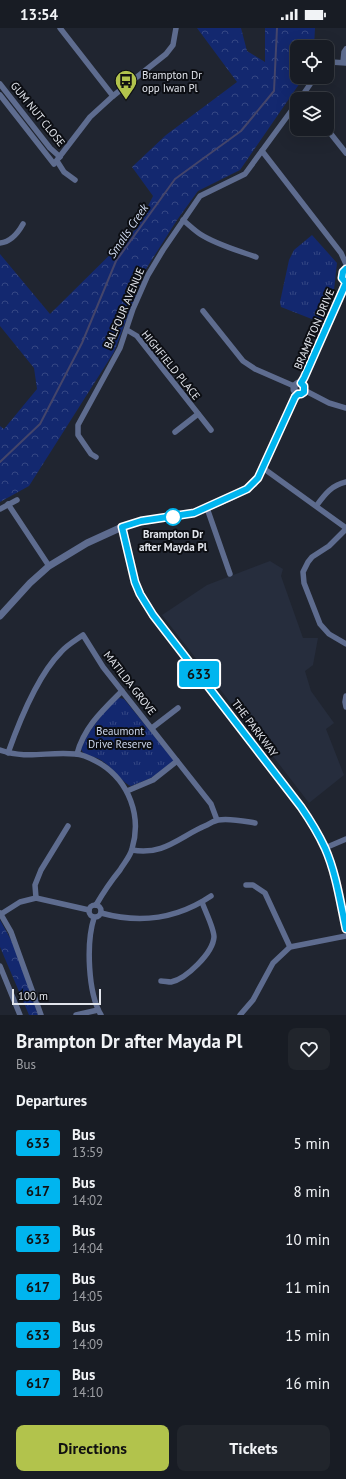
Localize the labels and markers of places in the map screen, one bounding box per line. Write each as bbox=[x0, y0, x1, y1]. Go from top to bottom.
bus stop icon: Brampton Dr opp Iwan Pl bbox=[113, 68, 139, 101]
place label: Brampton Dr opp Iwan Pl bbox=[142, 68, 202, 95]
marker: Brampton Dr after Mayda Pl bbox=[164, 508, 182, 526]
place label: Brampton Dr after Mayda Pl bbox=[139, 527, 208, 554]

